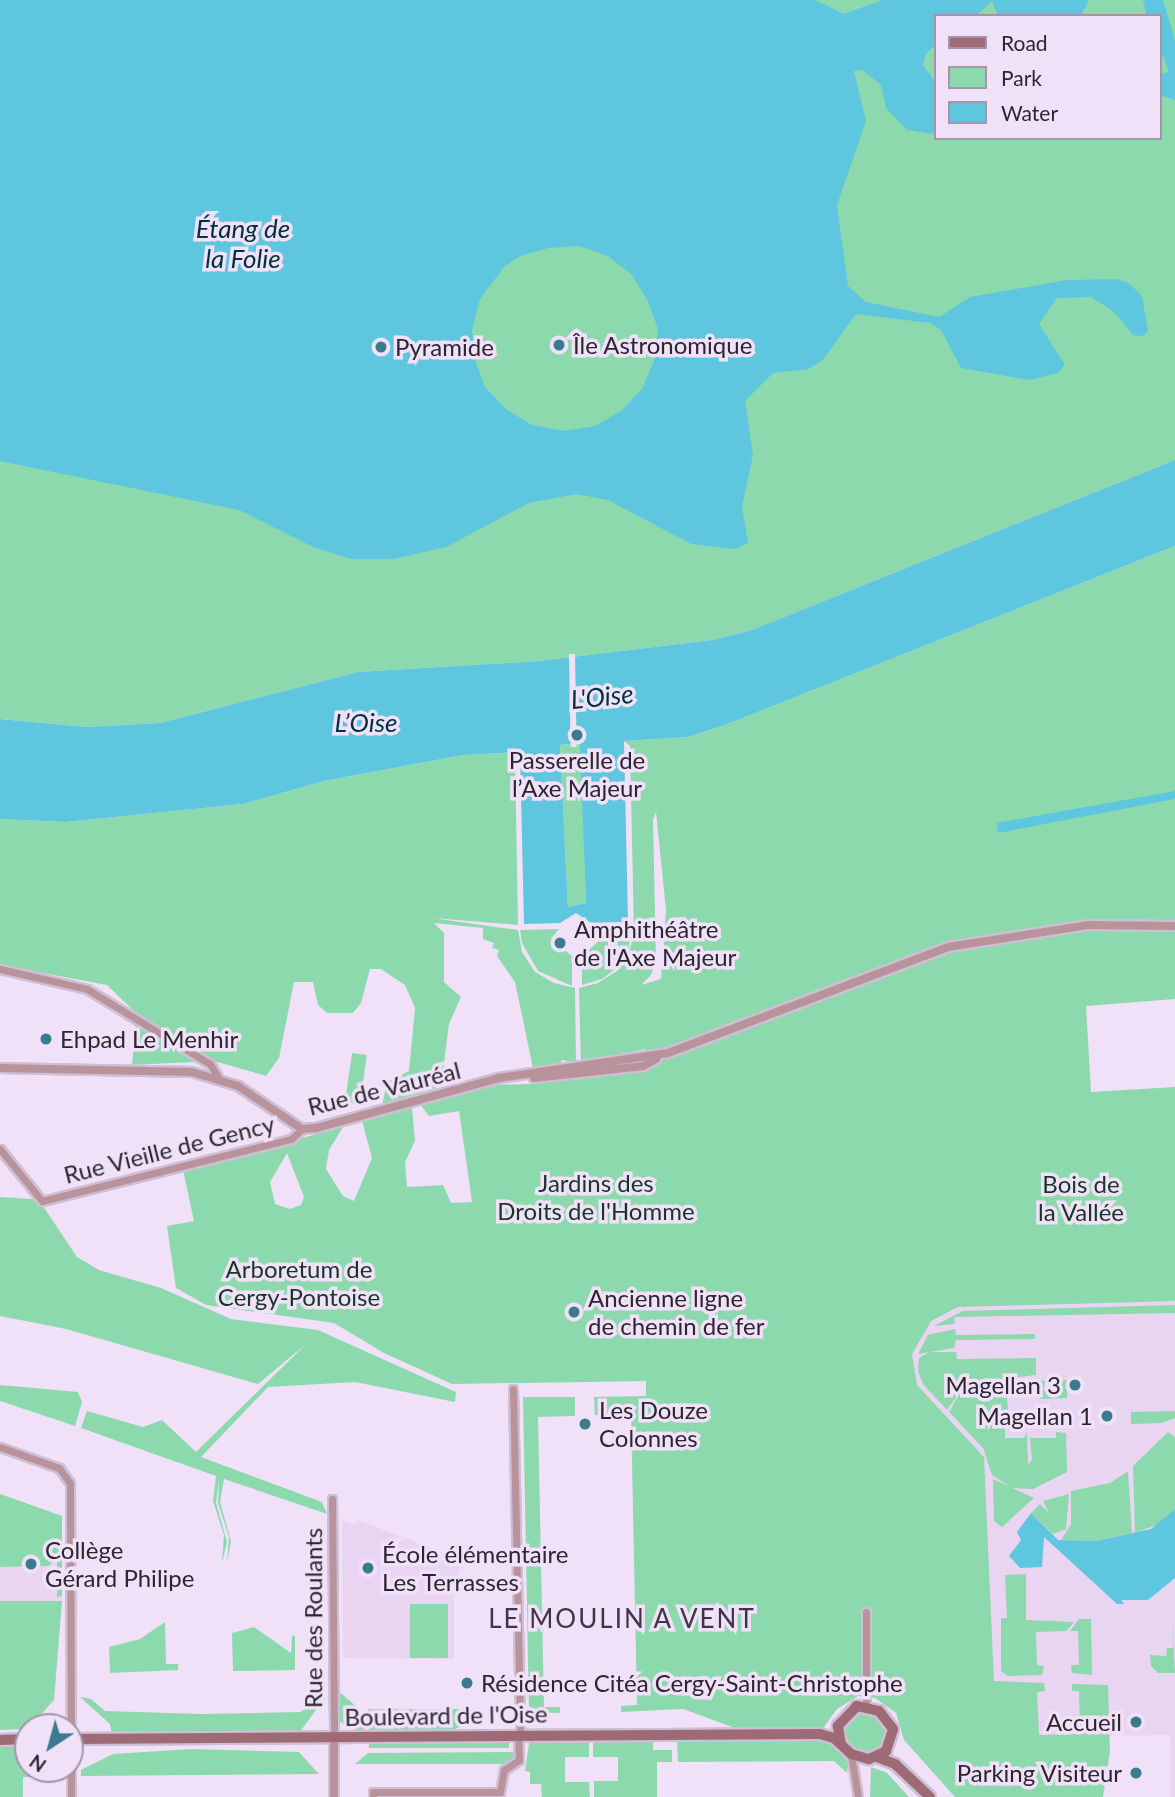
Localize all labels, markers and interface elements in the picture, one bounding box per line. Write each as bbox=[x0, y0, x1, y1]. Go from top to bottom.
legend bbox=[934, 14, 1161, 140]
text: Road bbox=[1001, 30, 1048, 55]
text: Park bbox=[1001, 65, 1042, 90]
text: Water bbox=[1001, 100, 1058, 125]
water label: Étang de la Folie bbox=[196, 213, 290, 274]
place label: Île Astronomique bbox=[573, 331, 753, 359]
place label: Pyramide bbox=[395, 333, 494, 361]
marker: Île Astronomique bbox=[551, 337, 567, 353]
marker: Pyramide bbox=[373, 339, 389, 355]
water label: L'Oise bbox=[569, 678, 635, 716]
water label: L’Oise bbox=[335, 707, 397, 739]
marker: Passerelle de l’Axe Majeur bbox=[569, 727, 585, 743]
place label: Passerelle de l’Axe Majeur bbox=[509, 746, 645, 802]
place label: Amphithéâtre de l'Axe Majeur bbox=[574, 915, 736, 971]
marker: Amphithéâtre de l'Axe Majeur bbox=[552, 935, 568, 951]
place label: Ehpad Le Menhir bbox=[60, 1025, 238, 1053]
marker: Ehpad Le Menhir bbox=[38, 1031, 54, 1047]
street label: Rue de Vauréal bbox=[304, 1055, 464, 1121]
street label: Rue Vieille de Gency bbox=[60, 1109, 278, 1189]
park label: Jardins des Droits de l'Homme bbox=[497, 1169, 695, 1225]
park label: Bois de la Vallée bbox=[1038, 1170, 1124, 1226]
park label: Arboretum de Cergy‐Pontoise bbox=[218, 1255, 380, 1311]
place label: Ancienne ligne de chemin de fer bbox=[588, 1284, 764, 1340]
marker: Ancienne ligne de chemin de fer bbox=[566, 1304, 582, 1320]
place label: Magellan 3 bbox=[945, 1371, 1061, 1399]
marker: Magellan 3 bbox=[1067, 1377, 1083, 1393]
place label: Les Douze Colonnes bbox=[599, 1396, 708, 1452]
place label: Magellan 1 bbox=[977, 1402, 1093, 1430]
marker: Magellan 1 bbox=[1099, 1408, 1115, 1424]
marker: Les Douze Colonnes bbox=[577, 1416, 593, 1432]
street label: Rue des Roulants bbox=[299, 1528, 327, 1708]
place label: Collège Gérard Philipe bbox=[45, 1536, 194, 1592]
place label: École élémentaire Les Terrasses bbox=[382, 1540, 568, 1596]
marker: Collège Gérard Philipe bbox=[23, 1556, 39, 1572]
marker: École élémentaire Les Terrasses bbox=[360, 1560, 376, 1576]
district label: LE MOULIN A VENT bbox=[489, 1603, 755, 1635]
place label: Résidence Citéa Cergy-Saint-Christophe bbox=[481, 1669, 903, 1697]
marker: Résidence Citéa Cergy-Saint-Christophe bbox=[459, 1675, 475, 1691]
street label: Boulevard de l'Oise bbox=[344, 1699, 548, 1731]
place label: Accueil bbox=[1046, 1708, 1122, 1736]
north arrow bbox=[14, 1713, 84, 1783]
marker: Accueil bbox=[1128, 1714, 1144, 1730]
text: N bbox=[25, 1750, 50, 1777]
place label: Parking Visiteur bbox=[956, 1759, 1122, 1787]
marker: Parking Visiteur bbox=[1128, 1765, 1144, 1781]

